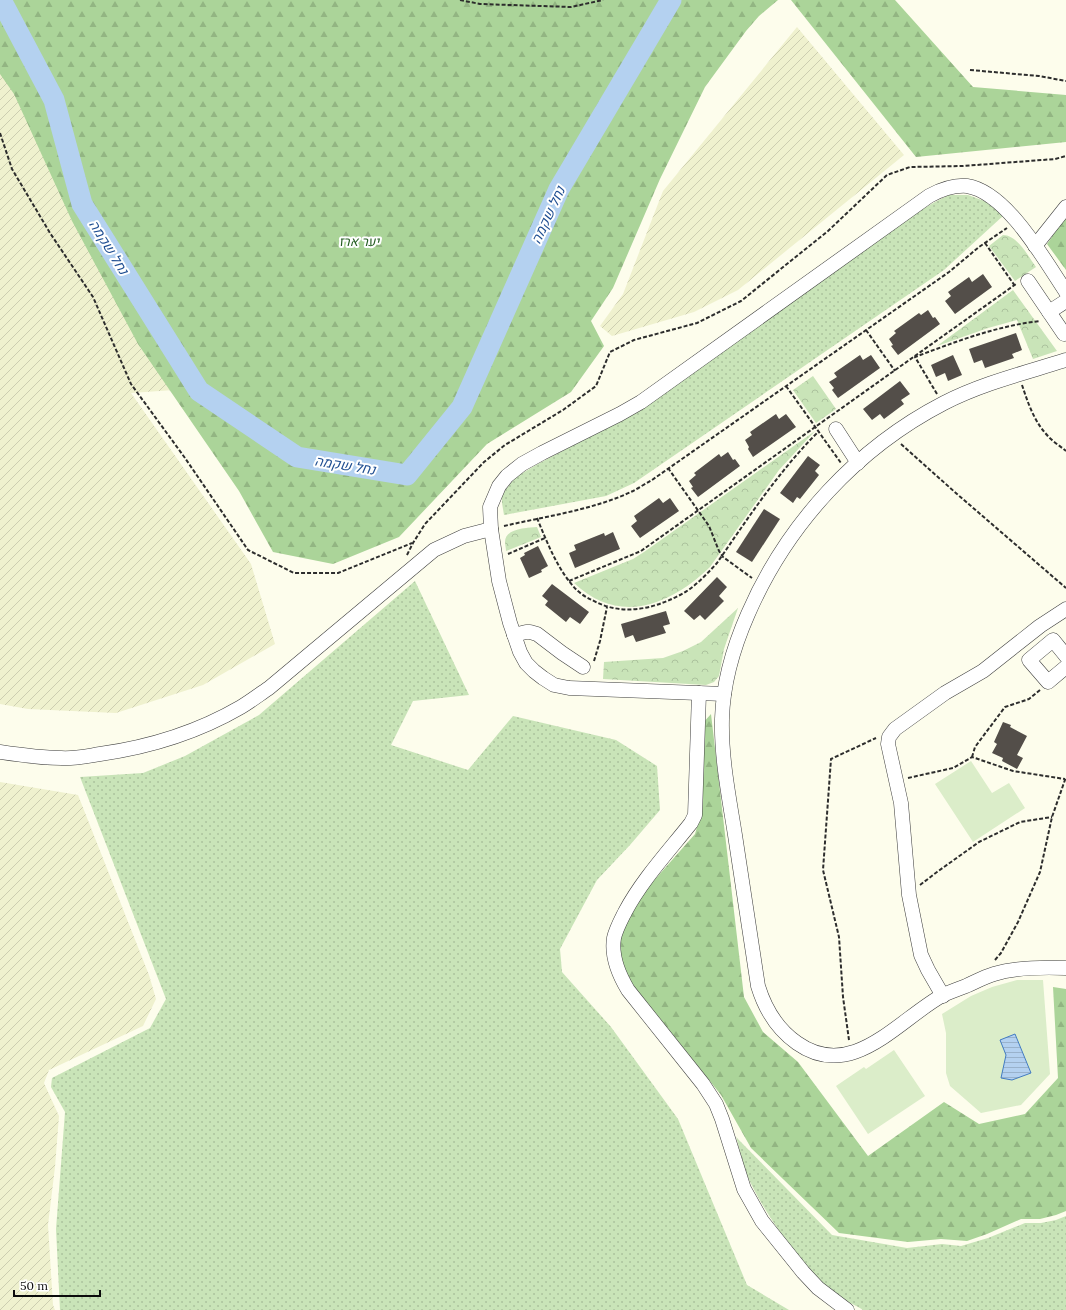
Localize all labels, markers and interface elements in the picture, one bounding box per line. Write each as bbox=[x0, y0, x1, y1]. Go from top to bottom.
water label: נחל שקמה bbox=[527, 183, 570, 247]
water label: נחל שקמה bbox=[85, 216, 133, 279]
park label: יער ארז bbox=[339, 233, 380, 250]
water label: נחל שקמה bbox=[313, 451, 378, 479]
scale bar bbox=[14, 1272, 100, 1298]
text: 50 m bbox=[20, 1278, 48, 1293]

